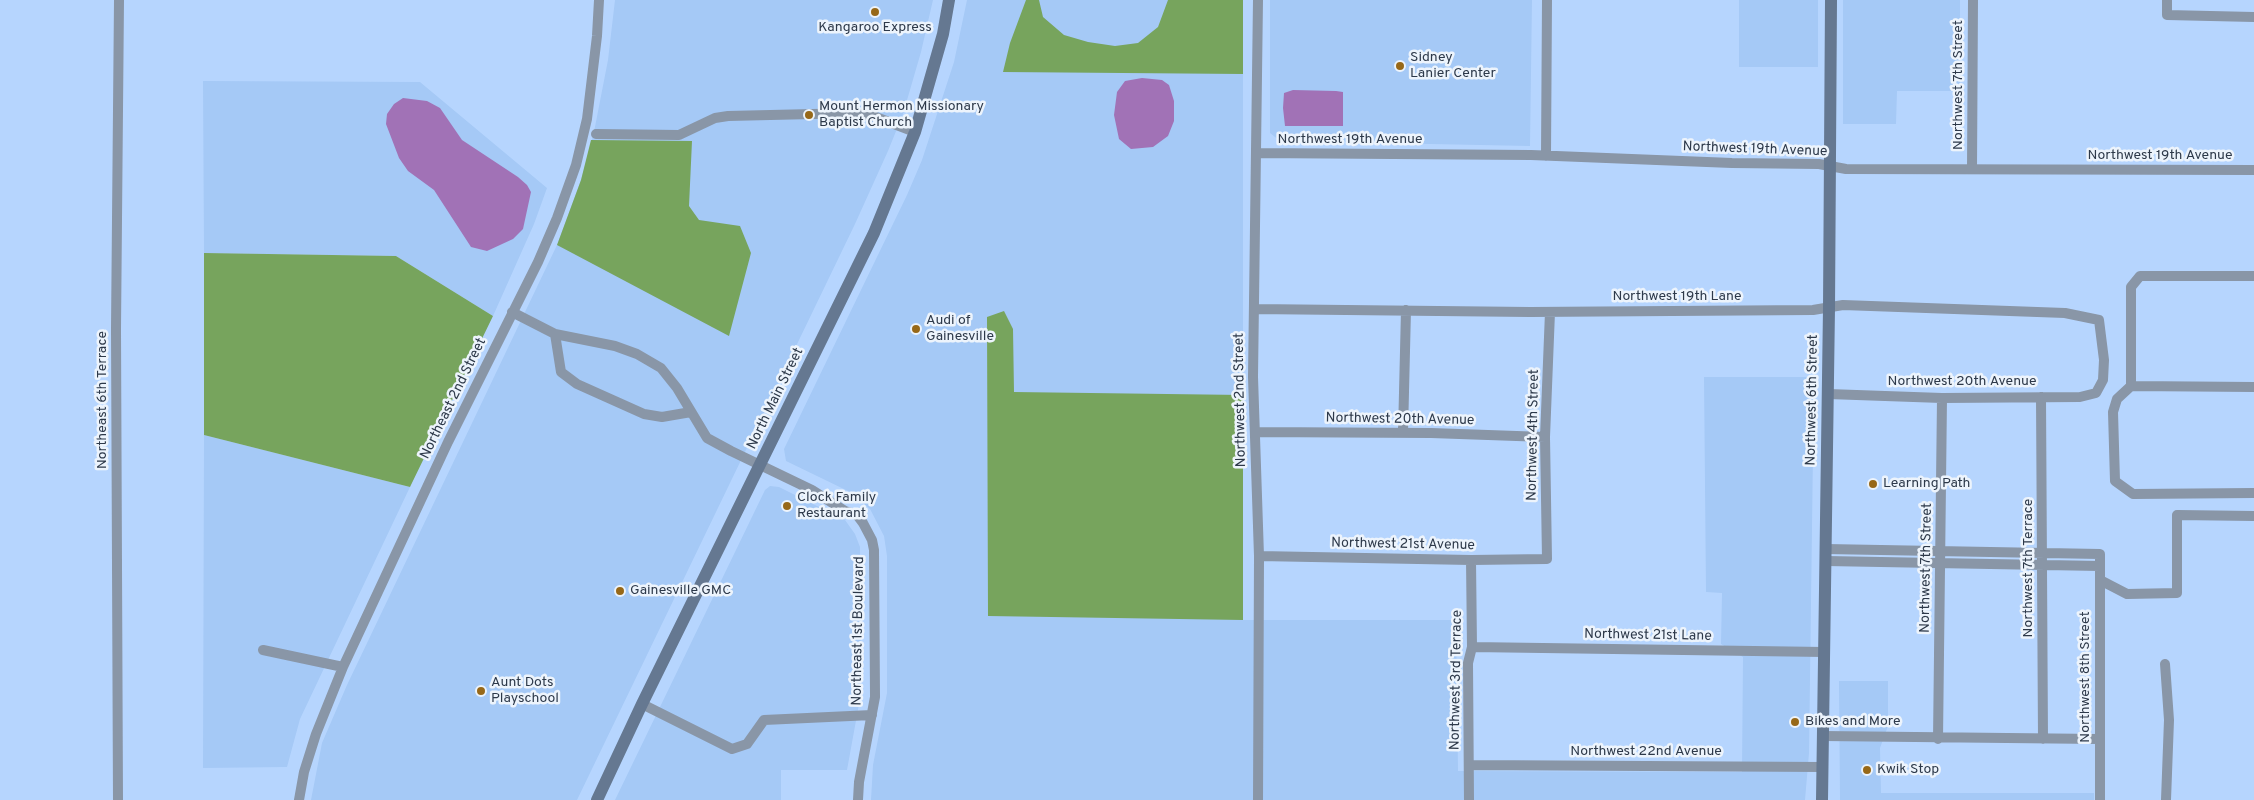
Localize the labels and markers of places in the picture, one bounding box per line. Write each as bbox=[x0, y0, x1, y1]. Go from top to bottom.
marker: Kangaroo Express bbox=[869, 6, 881, 18]
place label: Kangaroo Express bbox=[818, 20, 932, 36]
place label: Sidney Lanier Center bbox=[1410, 50, 1496, 82]
marker: Sidney Lanier Center bbox=[1394, 60, 1406, 72]
place label: Mount Hermon Missionary Baptist Church bbox=[819, 99, 984, 132]
marker: Mount Hermon Missionary Baptist Church bbox=[803, 109, 815, 121]
place label: Audi of Gainesville bbox=[926, 313, 994, 346]
marker: Audi of Gainesville bbox=[910, 323, 922, 335]
place label: Learning Path bbox=[1883, 476, 1970, 492]
marker: Learning Path bbox=[1867, 478, 1879, 490]
place label: Clock Family Restaurant bbox=[797, 490, 876, 522]
marker: Clock Family Restaurant bbox=[781, 500, 793, 512]
place label: Gainesville GMC bbox=[630, 583, 731, 599]
marker: Gainesville GMC bbox=[614, 585, 626, 597]
place label: Aunt Dots Playschool bbox=[491, 675, 559, 708]
marker: Aunt Dots Playschool bbox=[475, 685, 487, 697]
place label: Bikes and More bbox=[1805, 714, 1900, 730]
marker: Bikes and More bbox=[1789, 716, 1801, 728]
place label: Kwik Stop bbox=[1877, 762, 1939, 778]
marker: Kwik Stop bbox=[1861, 764, 1873, 776]

